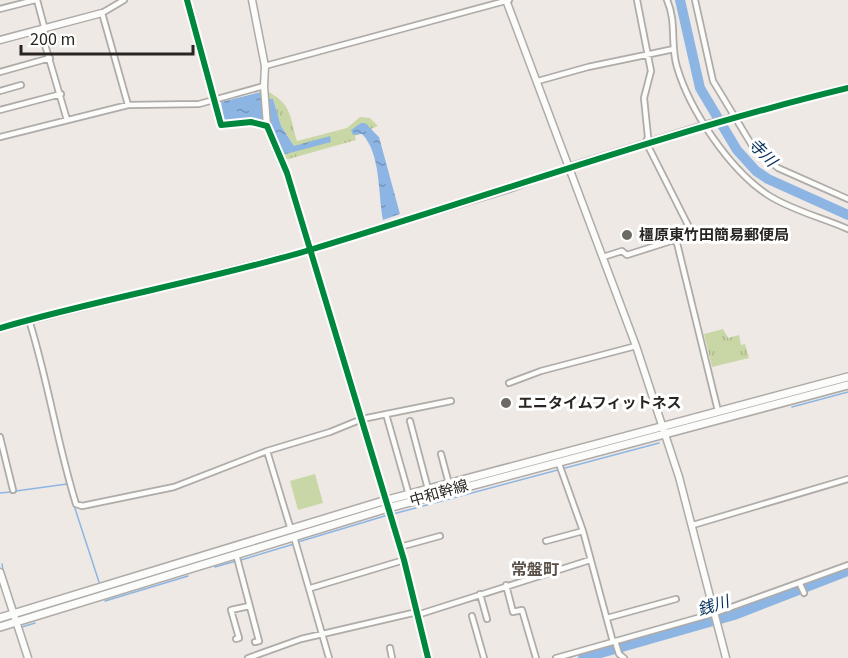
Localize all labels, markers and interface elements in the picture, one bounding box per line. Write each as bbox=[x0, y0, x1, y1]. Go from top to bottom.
scale bar bbox=[21, 18, 194, 56]
text: 200 m bbox=[30, 27, 75, 52]
water label: 寺川 bbox=[743, 134, 783, 173]
place label: 橿原東竹田簡易郵便局 bbox=[639, 225, 789, 246]
marker: 橿原東竹田簡易郵便局 bbox=[620, 228, 634, 242]
place label: エニタイムフィットネス bbox=[518, 393, 682, 414]
marker: エニタイムフィットネス bbox=[499, 396, 513, 410]
street label: 中和幹線 bbox=[407, 475, 471, 512]
district label: 常盤町 bbox=[511, 559, 559, 581]
water label: 銭川 bbox=[695, 590, 734, 621]

